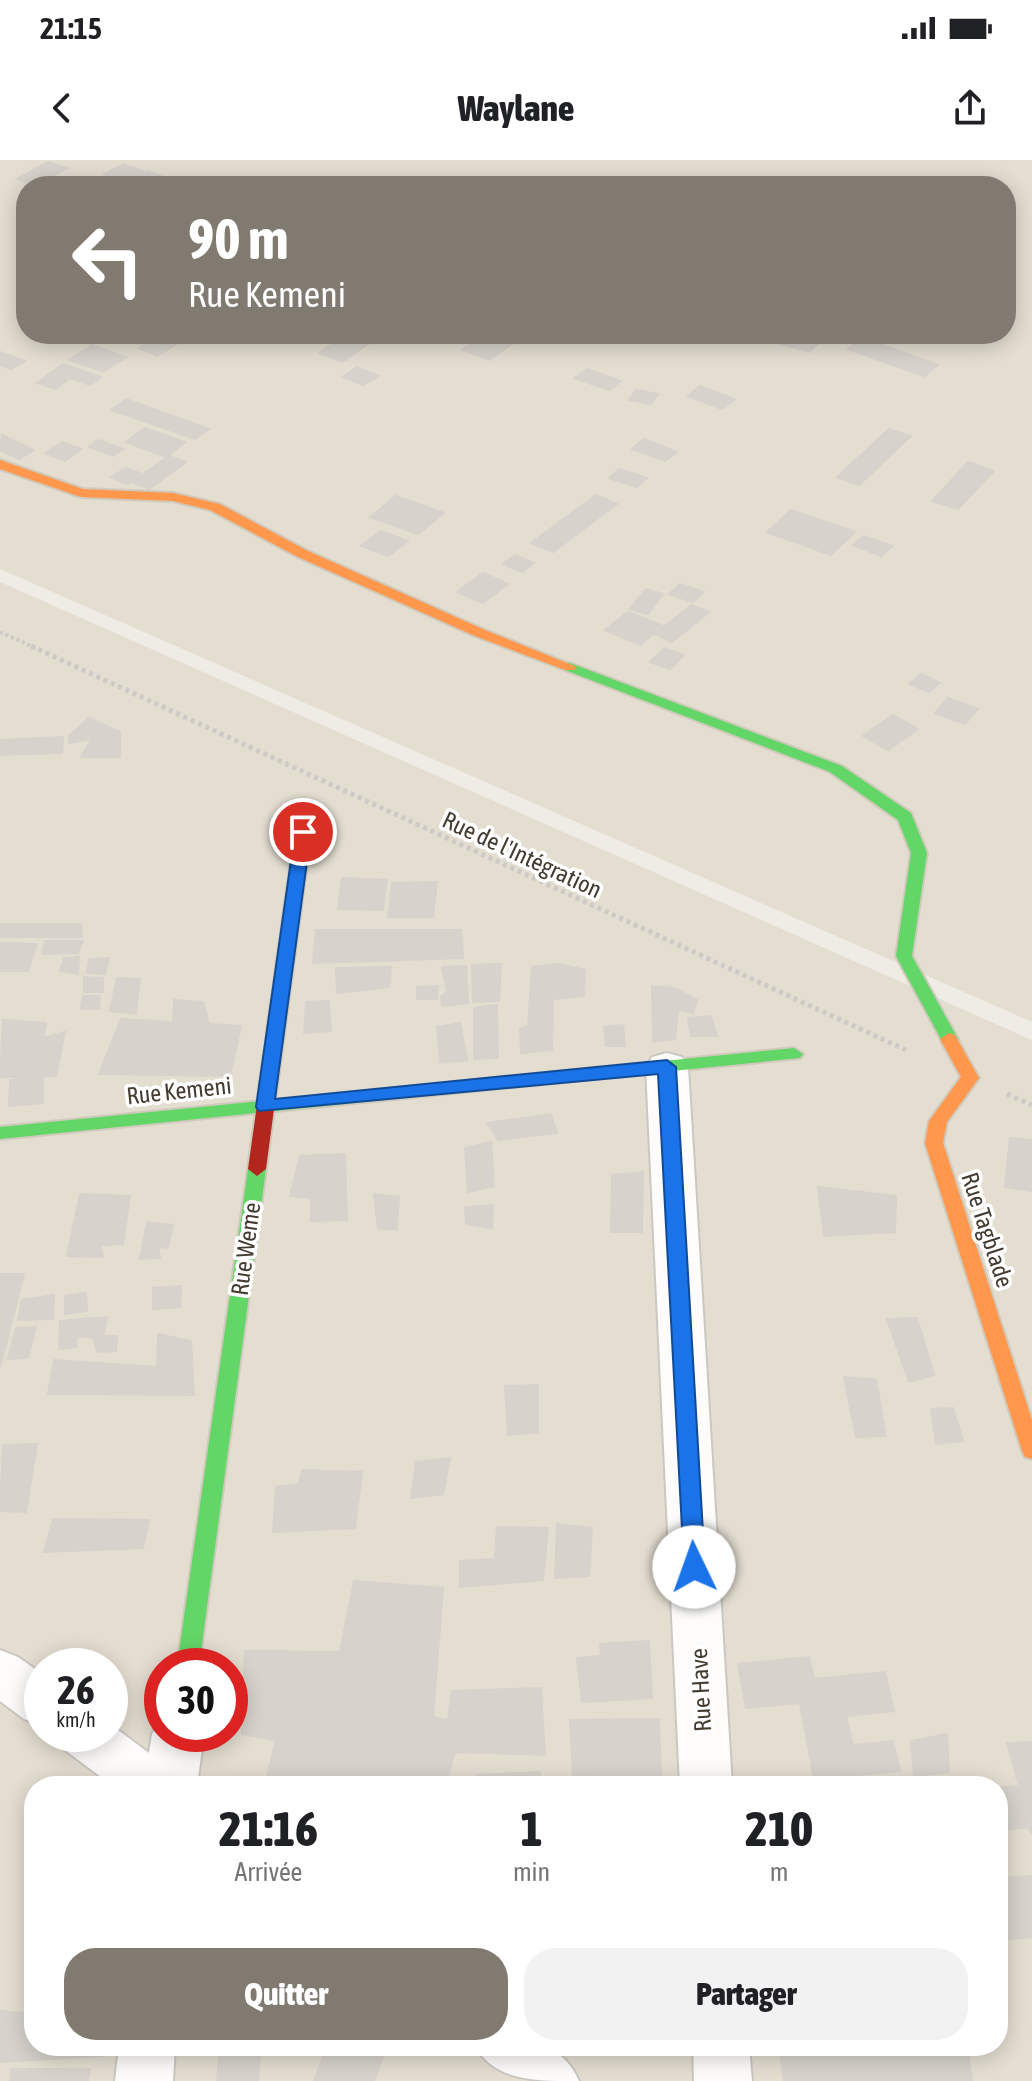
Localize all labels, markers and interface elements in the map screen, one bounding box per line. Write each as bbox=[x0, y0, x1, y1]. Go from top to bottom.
text: 21:15 bbox=[40, 11, 102, 45]
icon: back bbox=[40, 86, 84, 130]
icon: share bbox=[948, 86, 992, 130]
text: Waylane bbox=[458, 87, 574, 129]
text: 90 m bbox=[188, 207, 289, 271]
icon: left bbox=[56, 208, 160, 312]
text: Rue Kemeni bbox=[188, 273, 346, 315]
pin bbox=[269, 798, 337, 866]
street label: Rue de l'Intégration bbox=[438, 806, 606, 903]
icon: arrive bbox=[281, 810, 325, 854]
street label: Rue Kemeni bbox=[125, 1072, 233, 1109]
street label: Rue Tagblade bbox=[956, 1169, 1019, 1291]
street label: Rue Weme bbox=[226, 1201, 265, 1297]
position arrow bbox=[652, 1525, 736, 1609]
speed limit sign: 30 bbox=[144, 1648, 248, 1752]
street label: Rue Have bbox=[685, 1648, 716, 1732]
text: 26 bbox=[57, 1667, 95, 1712]
text: km/h bbox=[56, 1708, 96, 1731]
text: 21:16 bbox=[219, 1801, 318, 1856]
text: 1 bbox=[520, 1801, 543, 1856]
text: 210 bbox=[745, 1801, 813, 1856]
text: Arrivée bbox=[234, 1857, 302, 1887]
text: min bbox=[513, 1857, 550, 1887]
text: m bbox=[770, 1857, 788, 1887]
button: Quitter bbox=[64, 1948, 508, 2040]
button: Partager bbox=[524, 1948, 968, 2040]

